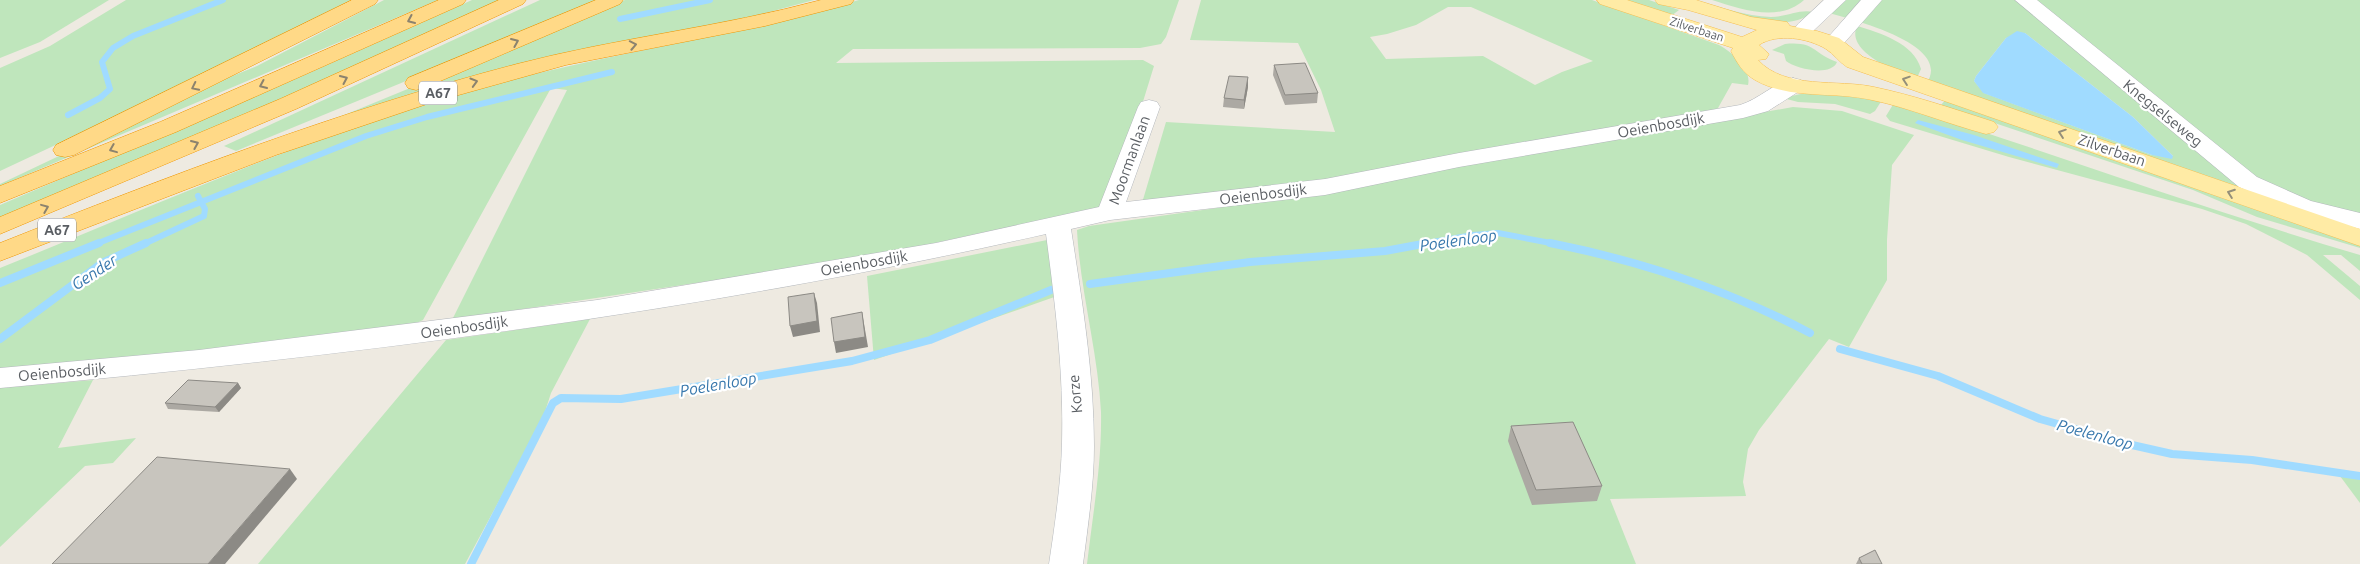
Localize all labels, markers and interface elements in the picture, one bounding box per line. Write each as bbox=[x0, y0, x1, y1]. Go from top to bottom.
one-way arrow bbox=[407, 14, 416, 25]
street label: Zilverbaan bbox=[1668, 14, 1726, 44]
one-way arrow bbox=[510, 38, 519, 48]
one-way arrow bbox=[628, 41, 637, 51]
one-way arrow bbox=[339, 75, 348, 86]
one-way arrow bbox=[1902, 76, 1911, 86]
street label: Knegselseweg bbox=[2120, 76, 2206, 150]
one-way arrow bbox=[470, 77, 479, 88]
one-way arrow bbox=[259, 80, 267, 90]
one-way arrow bbox=[191, 81, 200, 91]
road number: A67 bbox=[419, 82, 457, 105]
street label: Oeienbosdijk bbox=[1616, 109, 1706, 141]
street label: Moormanlaan bbox=[1105, 113, 1153, 207]
one-way arrow bbox=[2058, 129, 2067, 139]
street label: Zilverbaan bbox=[2076, 131, 2148, 169]
one-way arrow bbox=[190, 139, 199, 150]
one-way arrow bbox=[109, 143, 118, 153]
street label: Oeienbosdijk bbox=[1218, 180, 1308, 208]
one-way arrow bbox=[2228, 189, 2236, 199]
one-way arrow bbox=[40, 203, 49, 214]
road number: A67 bbox=[38, 218, 76, 242]
water label: Poelenloop bbox=[1418, 226, 1498, 254]
street label: Oeienbosdijk bbox=[819, 247, 909, 279]
water label: Gender bbox=[68, 250, 121, 293]
street label: Oeienbosdijk bbox=[419, 312, 509, 342]
street label: Oeienbosdijk bbox=[17, 360, 107, 384]
water label: Poelenloop bbox=[678, 368, 758, 400]
street label: Korze bbox=[1065, 374, 1085, 414]
water label: Poelenloop bbox=[2055, 415, 2135, 453]

